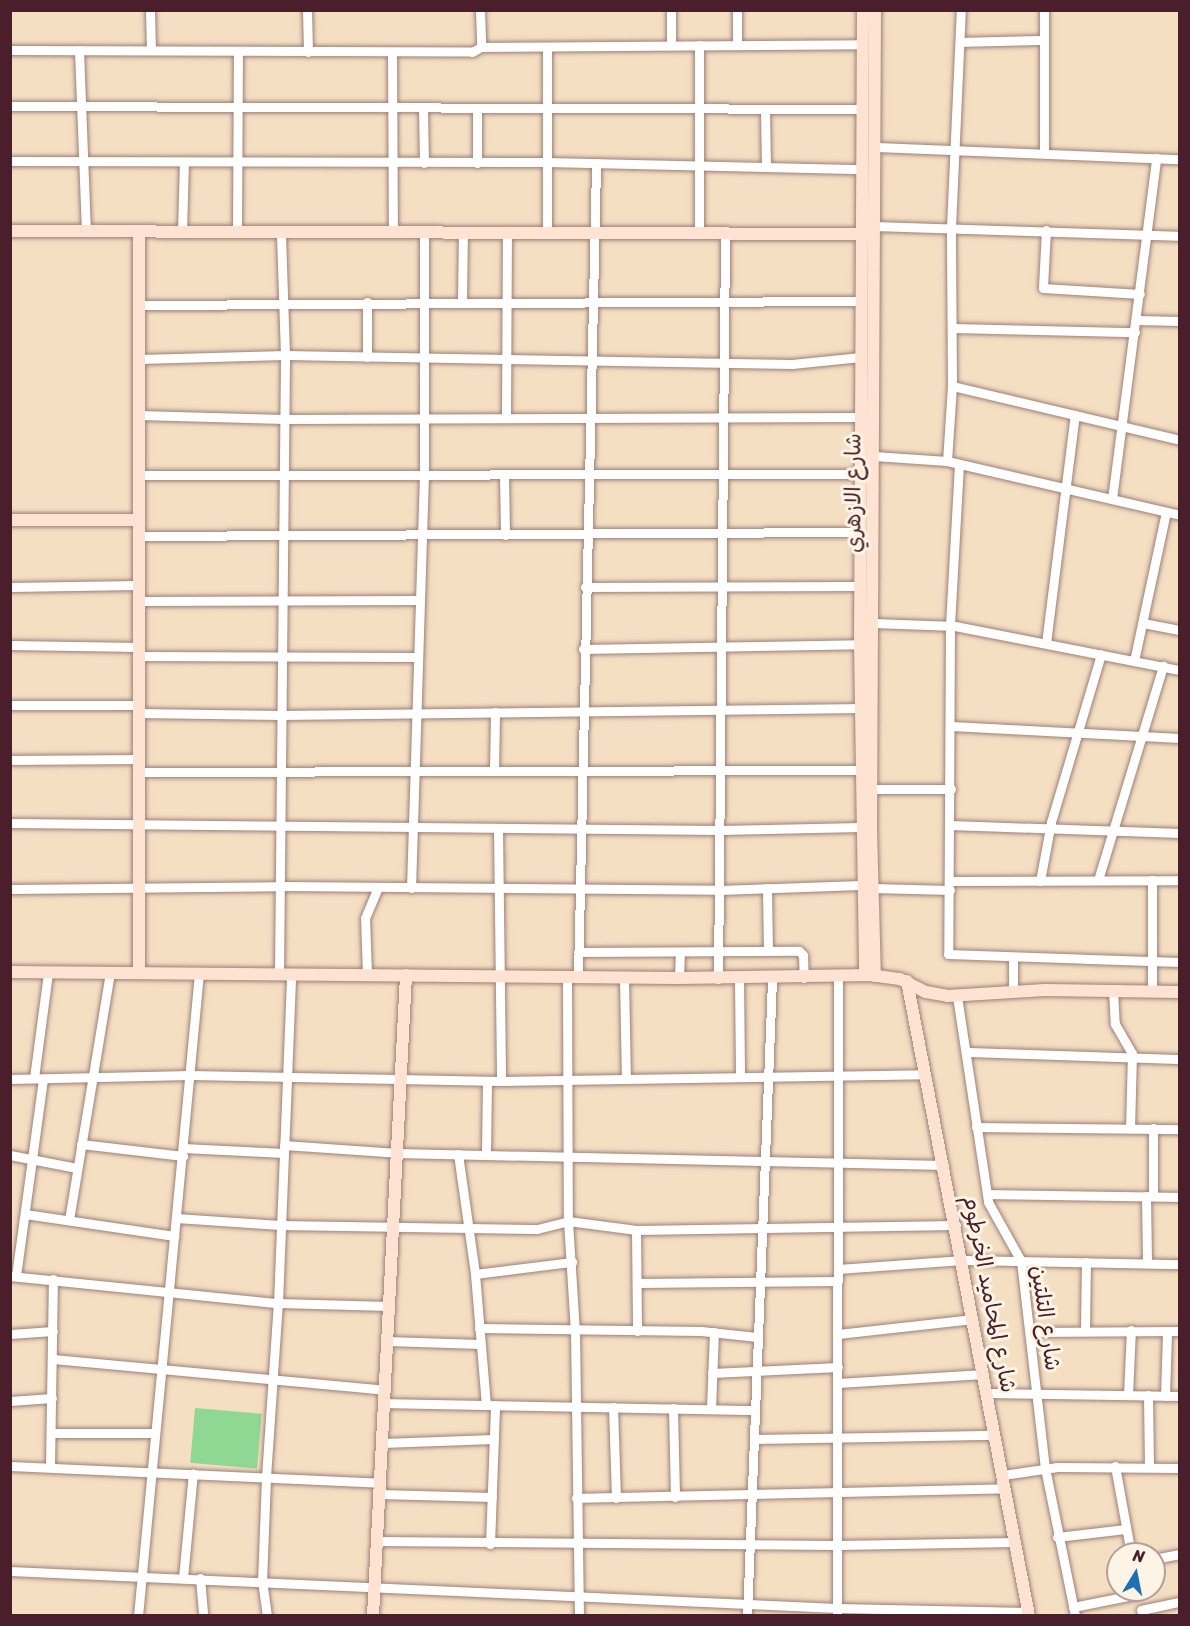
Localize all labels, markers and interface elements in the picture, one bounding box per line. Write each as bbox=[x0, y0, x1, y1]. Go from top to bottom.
street label: شارع الازهري bbox=[840, 433, 866, 553]
street label: شارع المحاميد الخرطوم bbox=[958, 1193, 1022, 1395]
street label: شارع التلتين bbox=[1026, 1264, 1066, 1372]
text: N bbox=[1131, 1541, 1147, 1571]
north arrow bbox=[1106, 1542, 1166, 1602]

